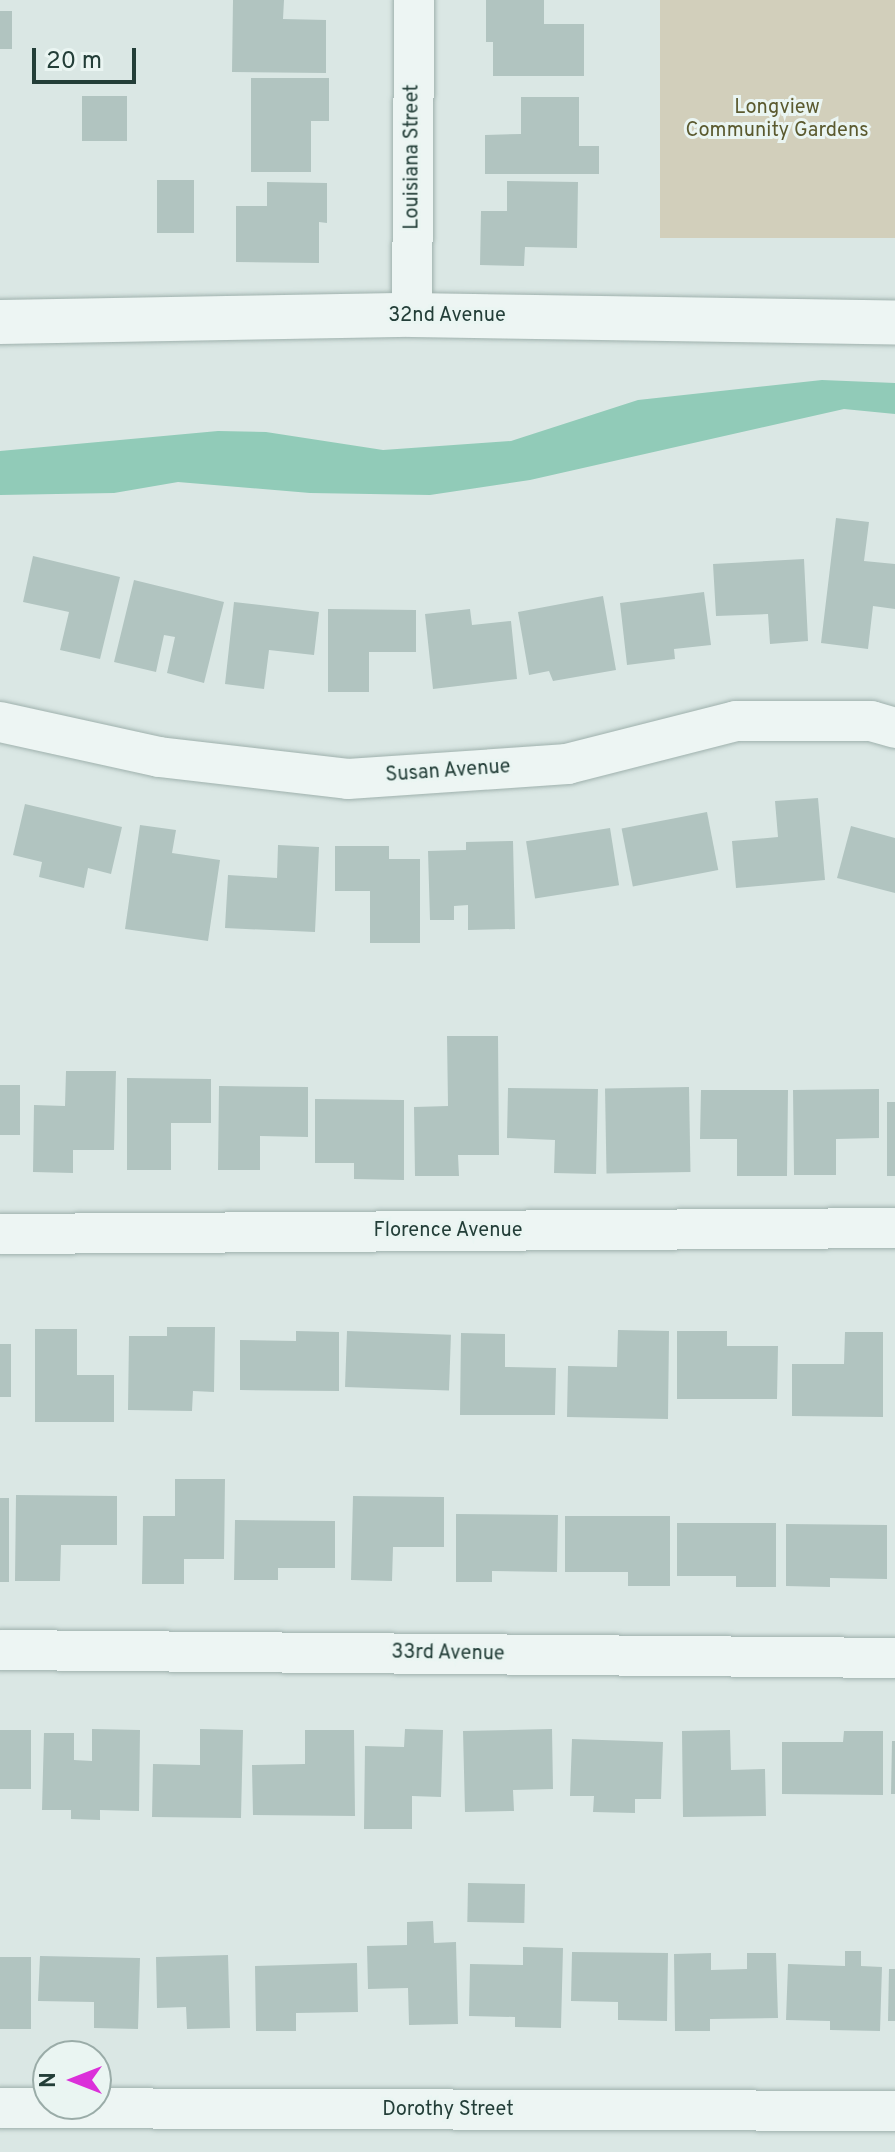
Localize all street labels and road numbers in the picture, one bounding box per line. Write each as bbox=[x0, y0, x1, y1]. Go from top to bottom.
street label: Louisiana Street bbox=[401, 84, 425, 230]
street label: 32nd Avenue bbox=[388, 304, 506, 328]
street label: Susan Avenue bbox=[384, 756, 512, 788]
street label: Florence Avenue bbox=[373, 1219, 523, 1243]
street label: 33rd Avenue bbox=[391, 1641, 505, 1667]
street label: Dorothy Street bbox=[382, 2098, 514, 2122]

